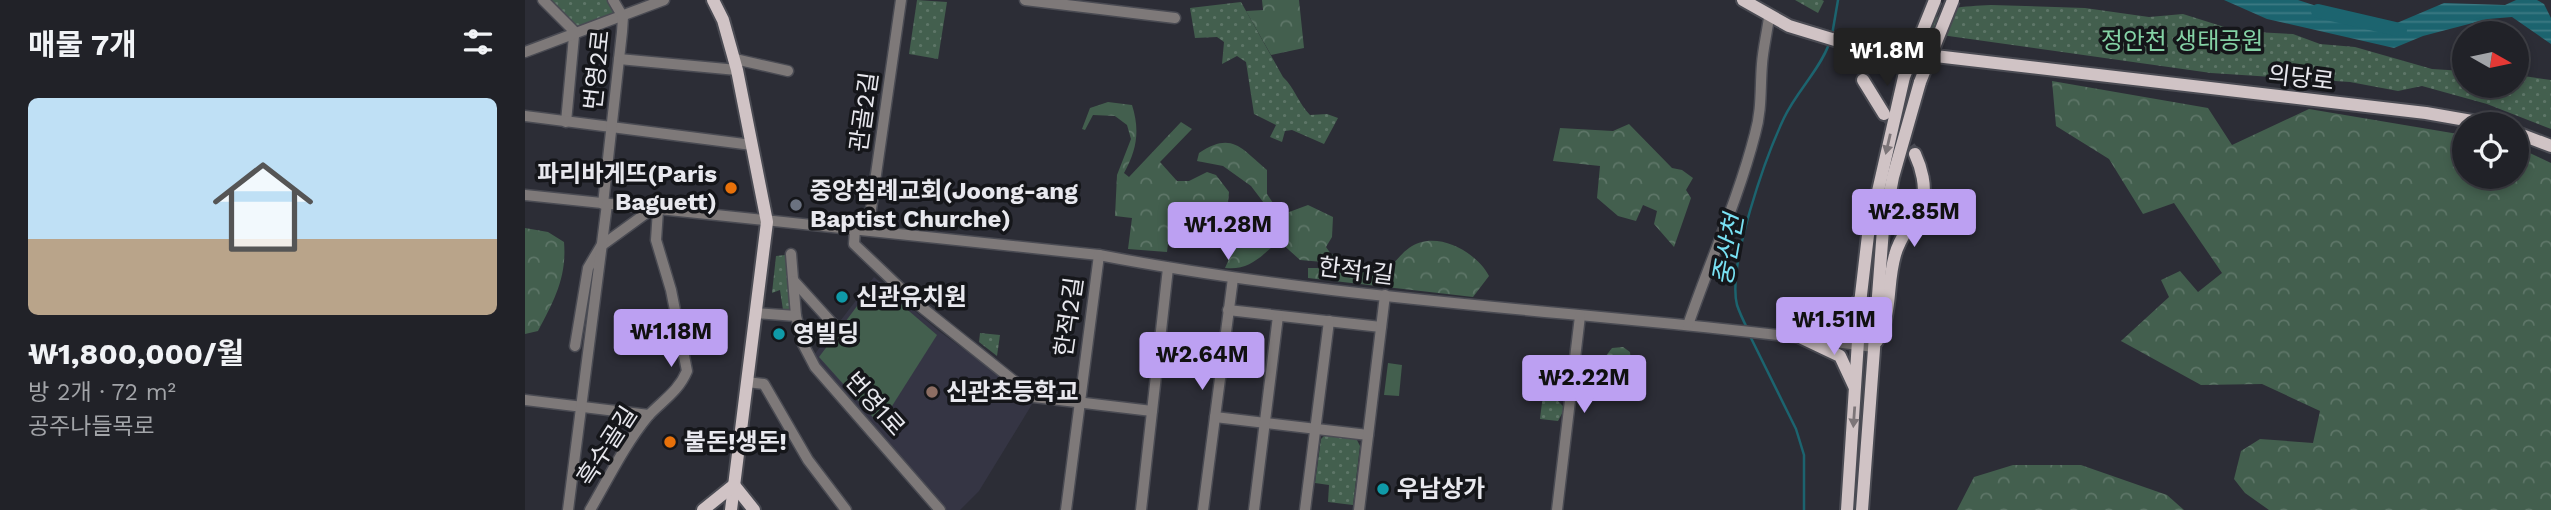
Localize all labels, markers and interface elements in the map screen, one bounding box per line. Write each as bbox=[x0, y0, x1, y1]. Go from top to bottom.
north arrow bbox=[2452, 21, 2529, 98]
map controls bbox=[2452, 21, 2529, 189]
icon: filters bbox=[459, 23, 497, 61]
text: 매물 7개 bbox=[28, 27, 137, 62]
park label: 정안천 생태공원 bbox=[2101, 27, 2263, 55]
pin: ₩1.8M bbox=[1838, 28, 1936, 88]
street label: 번영2로 bbox=[579, 29, 615, 111]
text: ₩1.8M bbox=[1850, 37, 1924, 64]
street label: 의당로 bbox=[2266, 60, 2336, 96]
street label: 관골2길 bbox=[845, 70, 883, 154]
button: locate bbox=[2452, 112, 2529, 189]
one-way arrow bbox=[1882, 133, 1893, 155]
icon: home bbox=[200, 144, 326, 270]
place label: 파리바게뜨(Paris Baguett) bbox=[537, 160, 717, 216]
place label: 중앙침례교회(Joong-ang Baptist Churche) bbox=[810, 177, 1078, 233]
marker: 파리바게뜨(Paris Baguett) bbox=[723, 180, 739, 196]
pin: ₩2.85M bbox=[1857, 190, 1971, 249]
marker: 중앙침례교회(Joong-ang Baptist Churche) bbox=[788, 197, 804, 213]
text: ₩2.85M bbox=[1868, 198, 1960, 225]
pin: ₩1.28M bbox=[1171, 202, 1285, 262]
water label: 중산천 bbox=[1707, 209, 1750, 288]
text: ₩1.28M bbox=[1184, 211, 1272, 238]
street label: 한적1길 bbox=[1317, 252, 1395, 290]
street label: 한적2길 bbox=[1050, 275, 1088, 359]
place label: 신관유치원 bbox=[856, 283, 966, 311]
marker: 신관유치원 bbox=[834, 289, 850, 305]
pin: ₩1.51M bbox=[1777, 298, 1891, 357]
text: ₩1.51M bbox=[1792, 306, 1876, 333]
pin: ₩1.18M bbox=[614, 310, 728, 369]
text: ₩1.18M bbox=[630, 318, 712, 345]
place label: 영빌딩 bbox=[793, 320, 859, 348]
marker: 영빌딩 bbox=[771, 326, 787, 342]
pin: ₩2.64M bbox=[1145, 332, 1259, 392]
text: ₩1,800,000/월 bbox=[28, 336, 244, 371]
text: ₩2.64M bbox=[1155, 341, 1249, 368]
pin: ₩2.22M bbox=[1527, 356, 1641, 415]
text: ₩2.22M bbox=[1538, 364, 1630, 391]
street label: 번영1로 bbox=[839, 367, 911, 441]
place label: 신관초등학교 bbox=[946, 378, 1078, 406]
text: 방 2개 · 72 m² bbox=[28, 379, 176, 406]
marker: 신관초등학교 bbox=[924, 384, 940, 400]
street label: 흑수골길 bbox=[571, 401, 643, 491]
one-way arrow bbox=[1848, 407, 1859, 429]
text: 공주나들목로 bbox=[28, 413, 155, 440]
place label: 불돈!생돈! bbox=[684, 428, 787, 456]
marker: 불돈!생돈! bbox=[662, 434, 678, 450]
place label: 우남상가 bbox=[1397, 475, 1485, 503]
marker: 우남상가 bbox=[1375, 481, 1391, 497]

